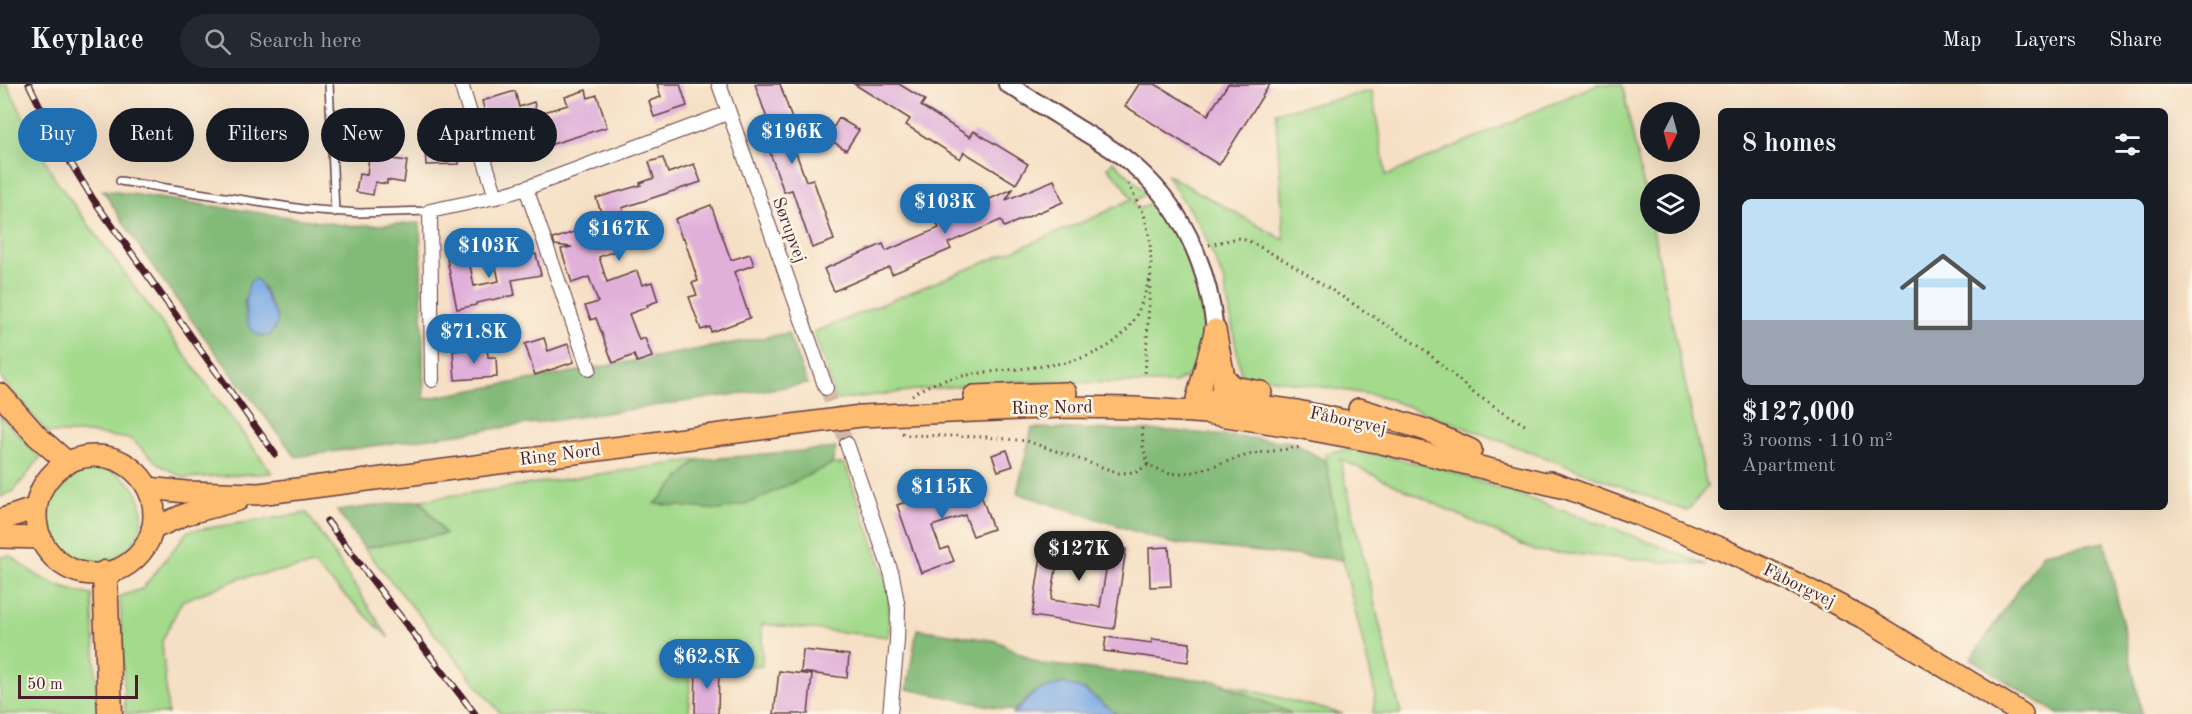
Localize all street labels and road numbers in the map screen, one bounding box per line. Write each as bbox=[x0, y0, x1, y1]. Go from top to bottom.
street label: Sørupvej bbox=[769, 195, 809, 265]
street label: Ring Nord bbox=[1011, 398, 1093, 418]
street label: Fåborgvej bbox=[1308, 404, 1388, 438]
street label: Ring Nord bbox=[518, 441, 602, 469]
street label: Fåborgvej bbox=[1760, 561, 1838, 611]

